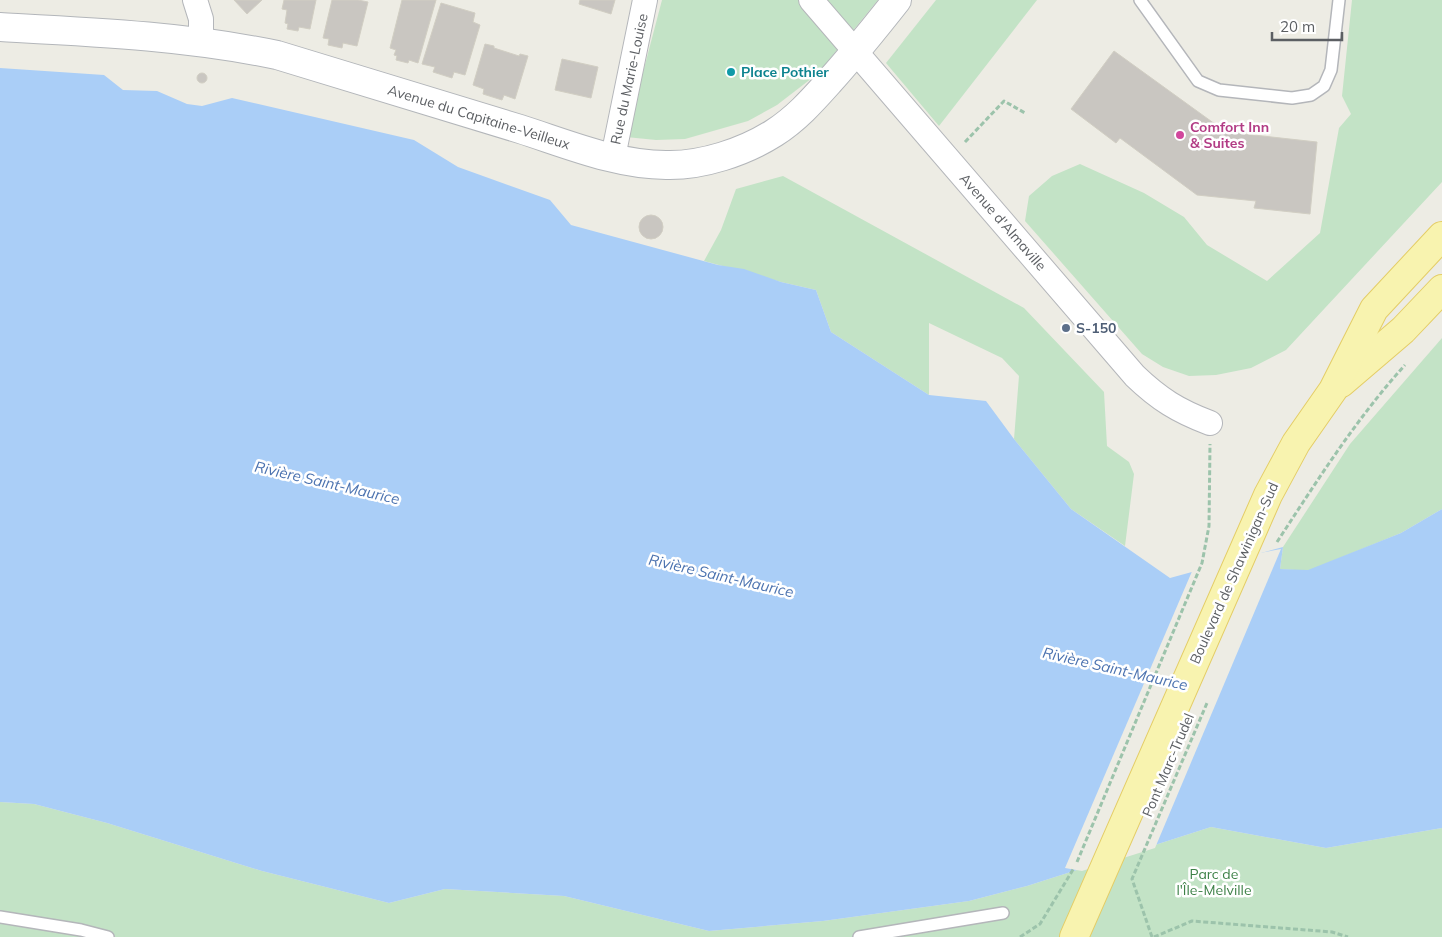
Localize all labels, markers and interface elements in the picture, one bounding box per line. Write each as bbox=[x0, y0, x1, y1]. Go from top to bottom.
scale bar bbox=[1272, 10, 1342, 42]
street label: Rue du Marie-Louise bbox=[606, 12, 652, 146]
text: 20 m bbox=[1280, 17, 1315, 36]
place label: Place Pothier bbox=[741, 63, 829, 81]
marker: Place Pothier bbox=[725, 66, 737, 78]
street label: Avenue du Capitaine-Veilleux bbox=[386, 81, 573, 153]
place label: Comfort Inn & Suites bbox=[1190, 118, 1269, 152]
marker: Comfort Inn & Suites bbox=[1174, 129, 1186, 141]
street label: Avenue d'Almaville bbox=[956, 170, 1050, 274]
place label: S-150 bbox=[1076, 319, 1116, 337]
marker: S-150 bbox=[1060, 322, 1072, 334]
water label: Rivière Saint-Maurice bbox=[253, 457, 401, 508]
street label: Boulevard de Shawinigan-Sud bbox=[1186, 479, 1282, 667]
water label: Rivière Saint-Maurice bbox=[647, 550, 795, 601]
water label: Rivière Saint-Maurice bbox=[1041, 643, 1189, 694]
street label: Pont Marc-Trudel bbox=[1138, 710, 1198, 820]
park label: Parc de l'Île-Melville bbox=[1176, 865, 1252, 899]

